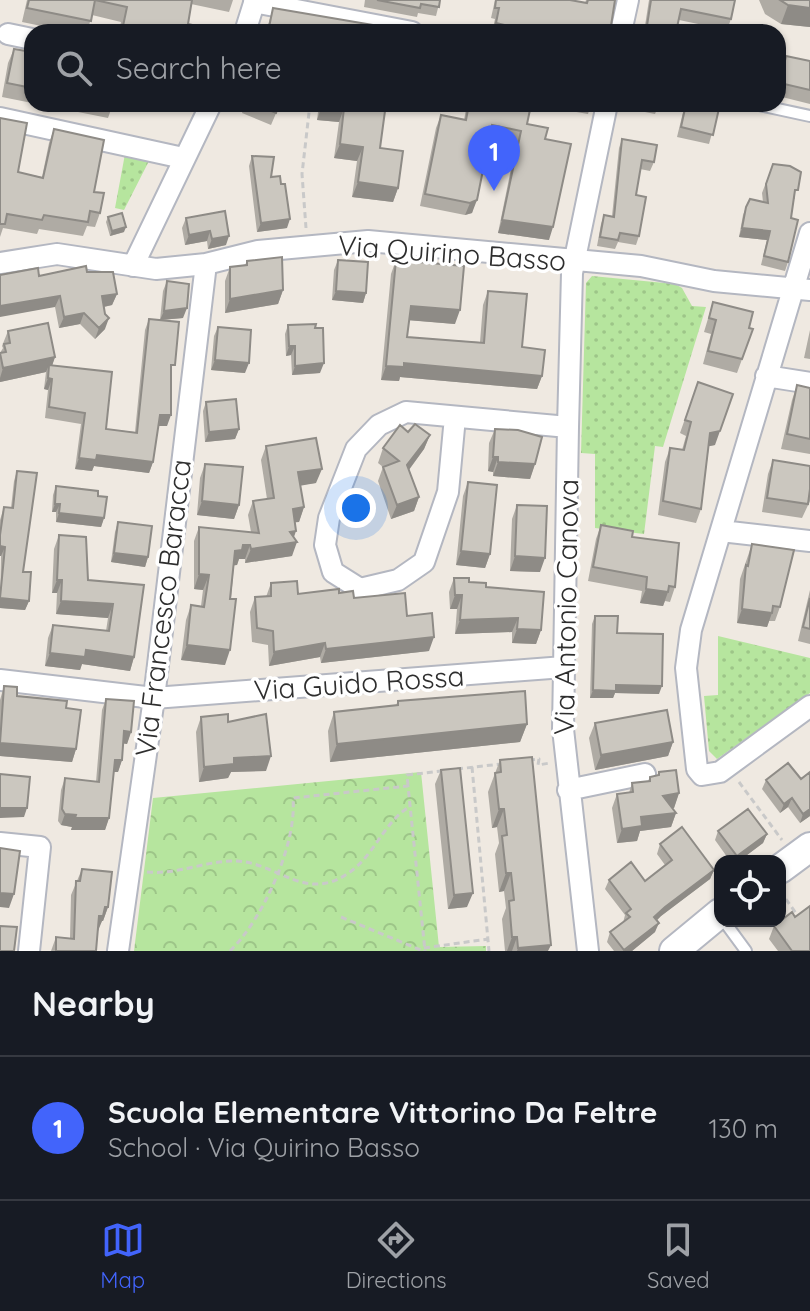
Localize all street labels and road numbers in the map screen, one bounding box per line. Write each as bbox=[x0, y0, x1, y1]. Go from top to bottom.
street label: Via Quirino Basso bbox=[337, 227, 567, 278]
street label: Via Francesco Baracca bbox=[127, 457, 198, 759]
street label: Via Antonio Canova bbox=[546, 478, 585, 736]
street label: Via Guido Rossa bbox=[252, 658, 465, 707]

